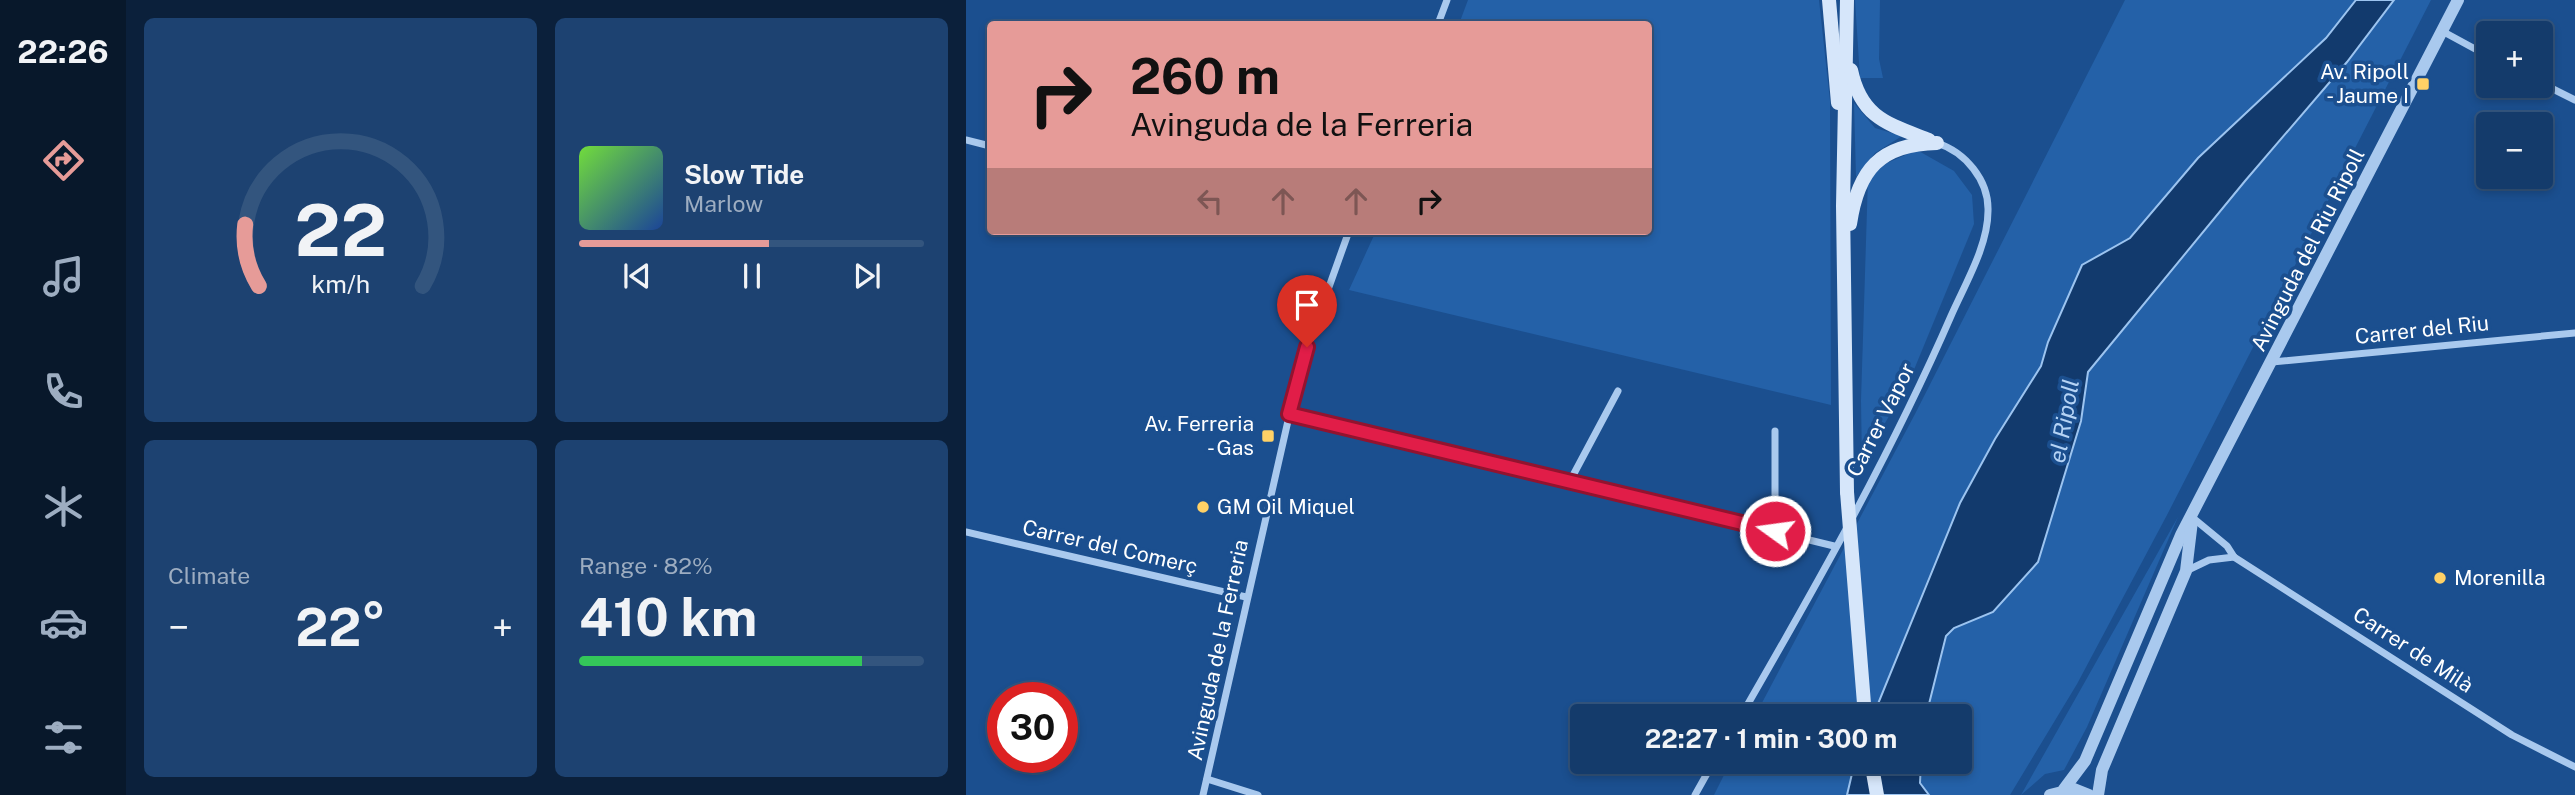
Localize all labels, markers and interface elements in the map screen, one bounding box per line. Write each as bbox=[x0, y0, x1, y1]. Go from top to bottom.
map controls bbox=[2476, 21, 2553, 189]
button: + bbox=[2476, 21, 2553, 98]
text: 22:26 bbox=[17, 33, 109, 70]
text: 260 m bbox=[1130, 47, 1280, 105]
icon: right bbox=[1015, 49, 1106, 140]
place label: Av. Ripoll - Jaume I bbox=[2320, 59, 2409, 108]
marker: Av. Ripoll - Jaume I bbox=[2415, 76, 2431, 92]
text: Avinguda de la Ferreria bbox=[1130, 106, 1473, 143]
button: − bbox=[2476, 112, 2553, 189]
icon: directions bbox=[39, 136, 88, 185]
street label: Avinguda del Riu Ripoll bbox=[2246, 144, 2370, 355]
text: Slow Tide bbox=[684, 159, 804, 190]
icon: left bbox=[1191, 182, 1229, 220]
icon: ahead bbox=[1264, 182, 1302, 220]
icon: ahead bbox=[1337, 182, 1375, 220]
icon: right bbox=[1410, 182, 1448, 220]
text: 22 bbox=[294, 188, 387, 273]
text: Marlow bbox=[684, 190, 763, 217]
icon: music bbox=[39, 252, 88, 301]
icon: previous bbox=[618, 257, 656, 295]
icon: pause bbox=[733, 257, 771, 295]
icon: next bbox=[848, 257, 886, 295]
text: km/h bbox=[311, 269, 370, 299]
pin bbox=[1277, 275, 1337, 347]
icon: arrive bbox=[1288, 286, 1326, 324]
street label: Carrer del Riu bbox=[2354, 310, 2490, 349]
street label: Carrer Vapor bbox=[1841, 359, 1920, 481]
icon: phone bbox=[39, 367, 88, 416]
water label: el Ripoll bbox=[2043, 377, 2084, 465]
place label: Av. Ferreria - Gas bbox=[1144, 411, 1254, 460]
marker: Av. Ferreria - Gas bbox=[1260, 428, 1276, 444]
icon: climate bbox=[39, 482, 88, 531]
place label: GM Oil Miquel bbox=[1217, 494, 1355, 519]
position arrow bbox=[1738, 494, 1812, 568]
marker: GM Oil Miquel bbox=[1195, 499, 1211, 515]
street label: Carrer del Comerç bbox=[1020, 514, 1200, 579]
street label: Avinguda de la Ferreria bbox=[1182, 537, 1253, 763]
text: Range · 82% bbox=[579, 552, 713, 579]
text: Climate bbox=[168, 562, 250, 589]
place label: Morenilla bbox=[2454, 565, 2546, 590]
marker: Morenilla bbox=[2432, 570, 2448, 586]
text: 410 km bbox=[579, 587, 757, 648]
text: 22° bbox=[295, 597, 386, 658]
icon: car bbox=[39, 598, 88, 647]
street label: Carrer de Milà bbox=[2348, 601, 2478, 698]
text: − bbox=[168, 605, 189, 650]
text: + bbox=[492, 605, 513, 650]
speed limit sign: 30 bbox=[987, 682, 1078, 773]
icon: filters bbox=[39, 713, 88, 762]
text: 22:27 · 1 min · 300 m bbox=[1645, 723, 1897, 754]

